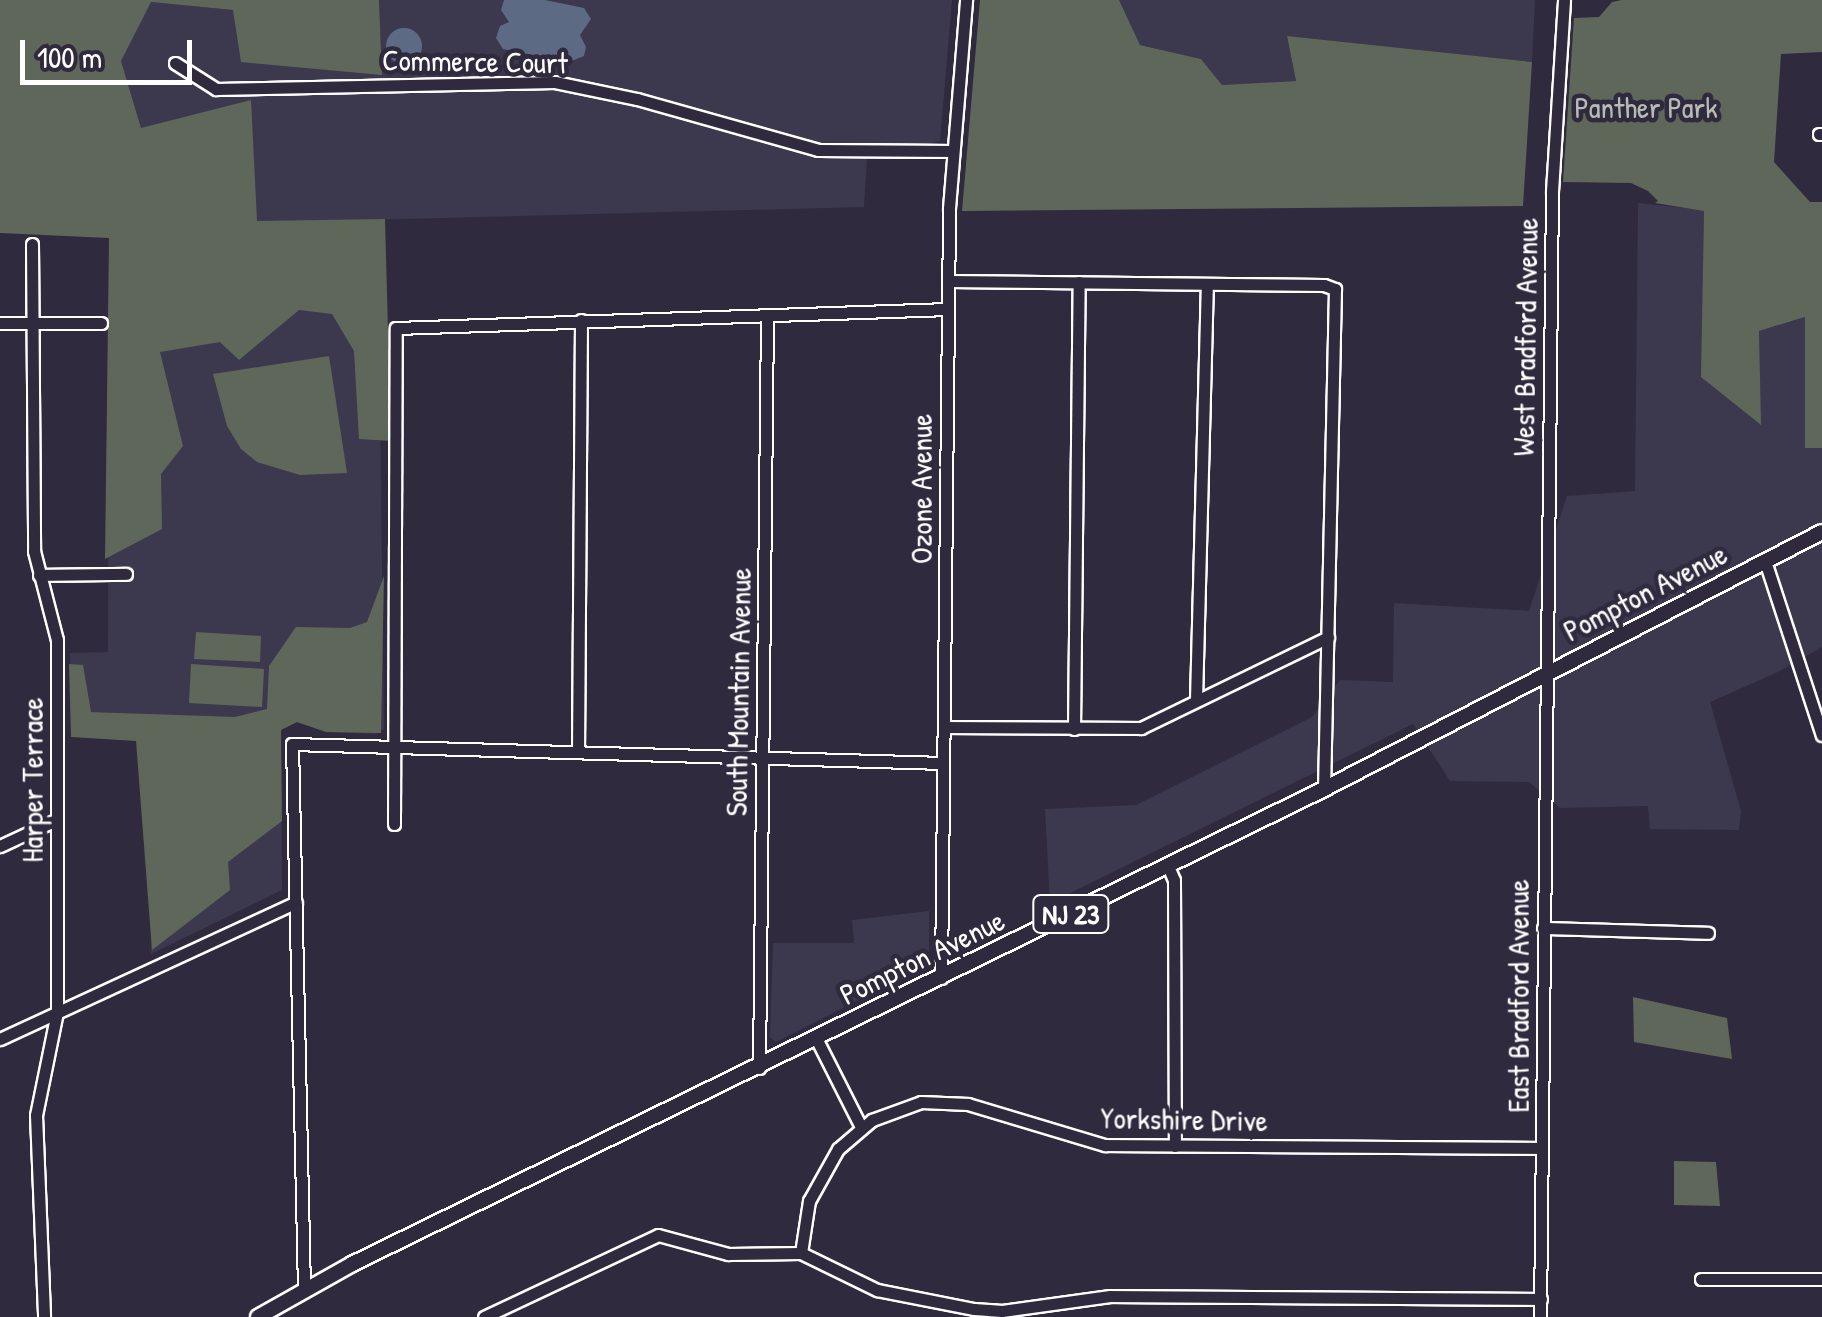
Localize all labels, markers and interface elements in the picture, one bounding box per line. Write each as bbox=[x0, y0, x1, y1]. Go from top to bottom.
scale bar bbox=[25, 20, 198, 82]
text: 100 m bbox=[37, 37, 102, 77]
street label: Commerce Court bbox=[382, 41, 568, 81]
park label: Panther Park bbox=[1574, 89, 1718, 125]
street label: West Bradford Avenue bbox=[1505, 217, 1545, 457]
street label: Ozone Avenue bbox=[903, 414, 939, 564]
street label: Pompton Avenue bbox=[1557, 535, 1733, 649]
street label: South Mountain Avenue bbox=[718, 567, 758, 817]
street label: Harper Terrace bbox=[14, 698, 50, 862]
street label: East Bradford Avenue bbox=[1500, 879, 1536, 1113]
road number: NJ 23 bbox=[1031, 891, 1111, 937]
street label: Pompton Avenue bbox=[834, 902, 1010, 1012]
street label: Yorkshire Drive bbox=[1100, 1100, 1268, 1138]

